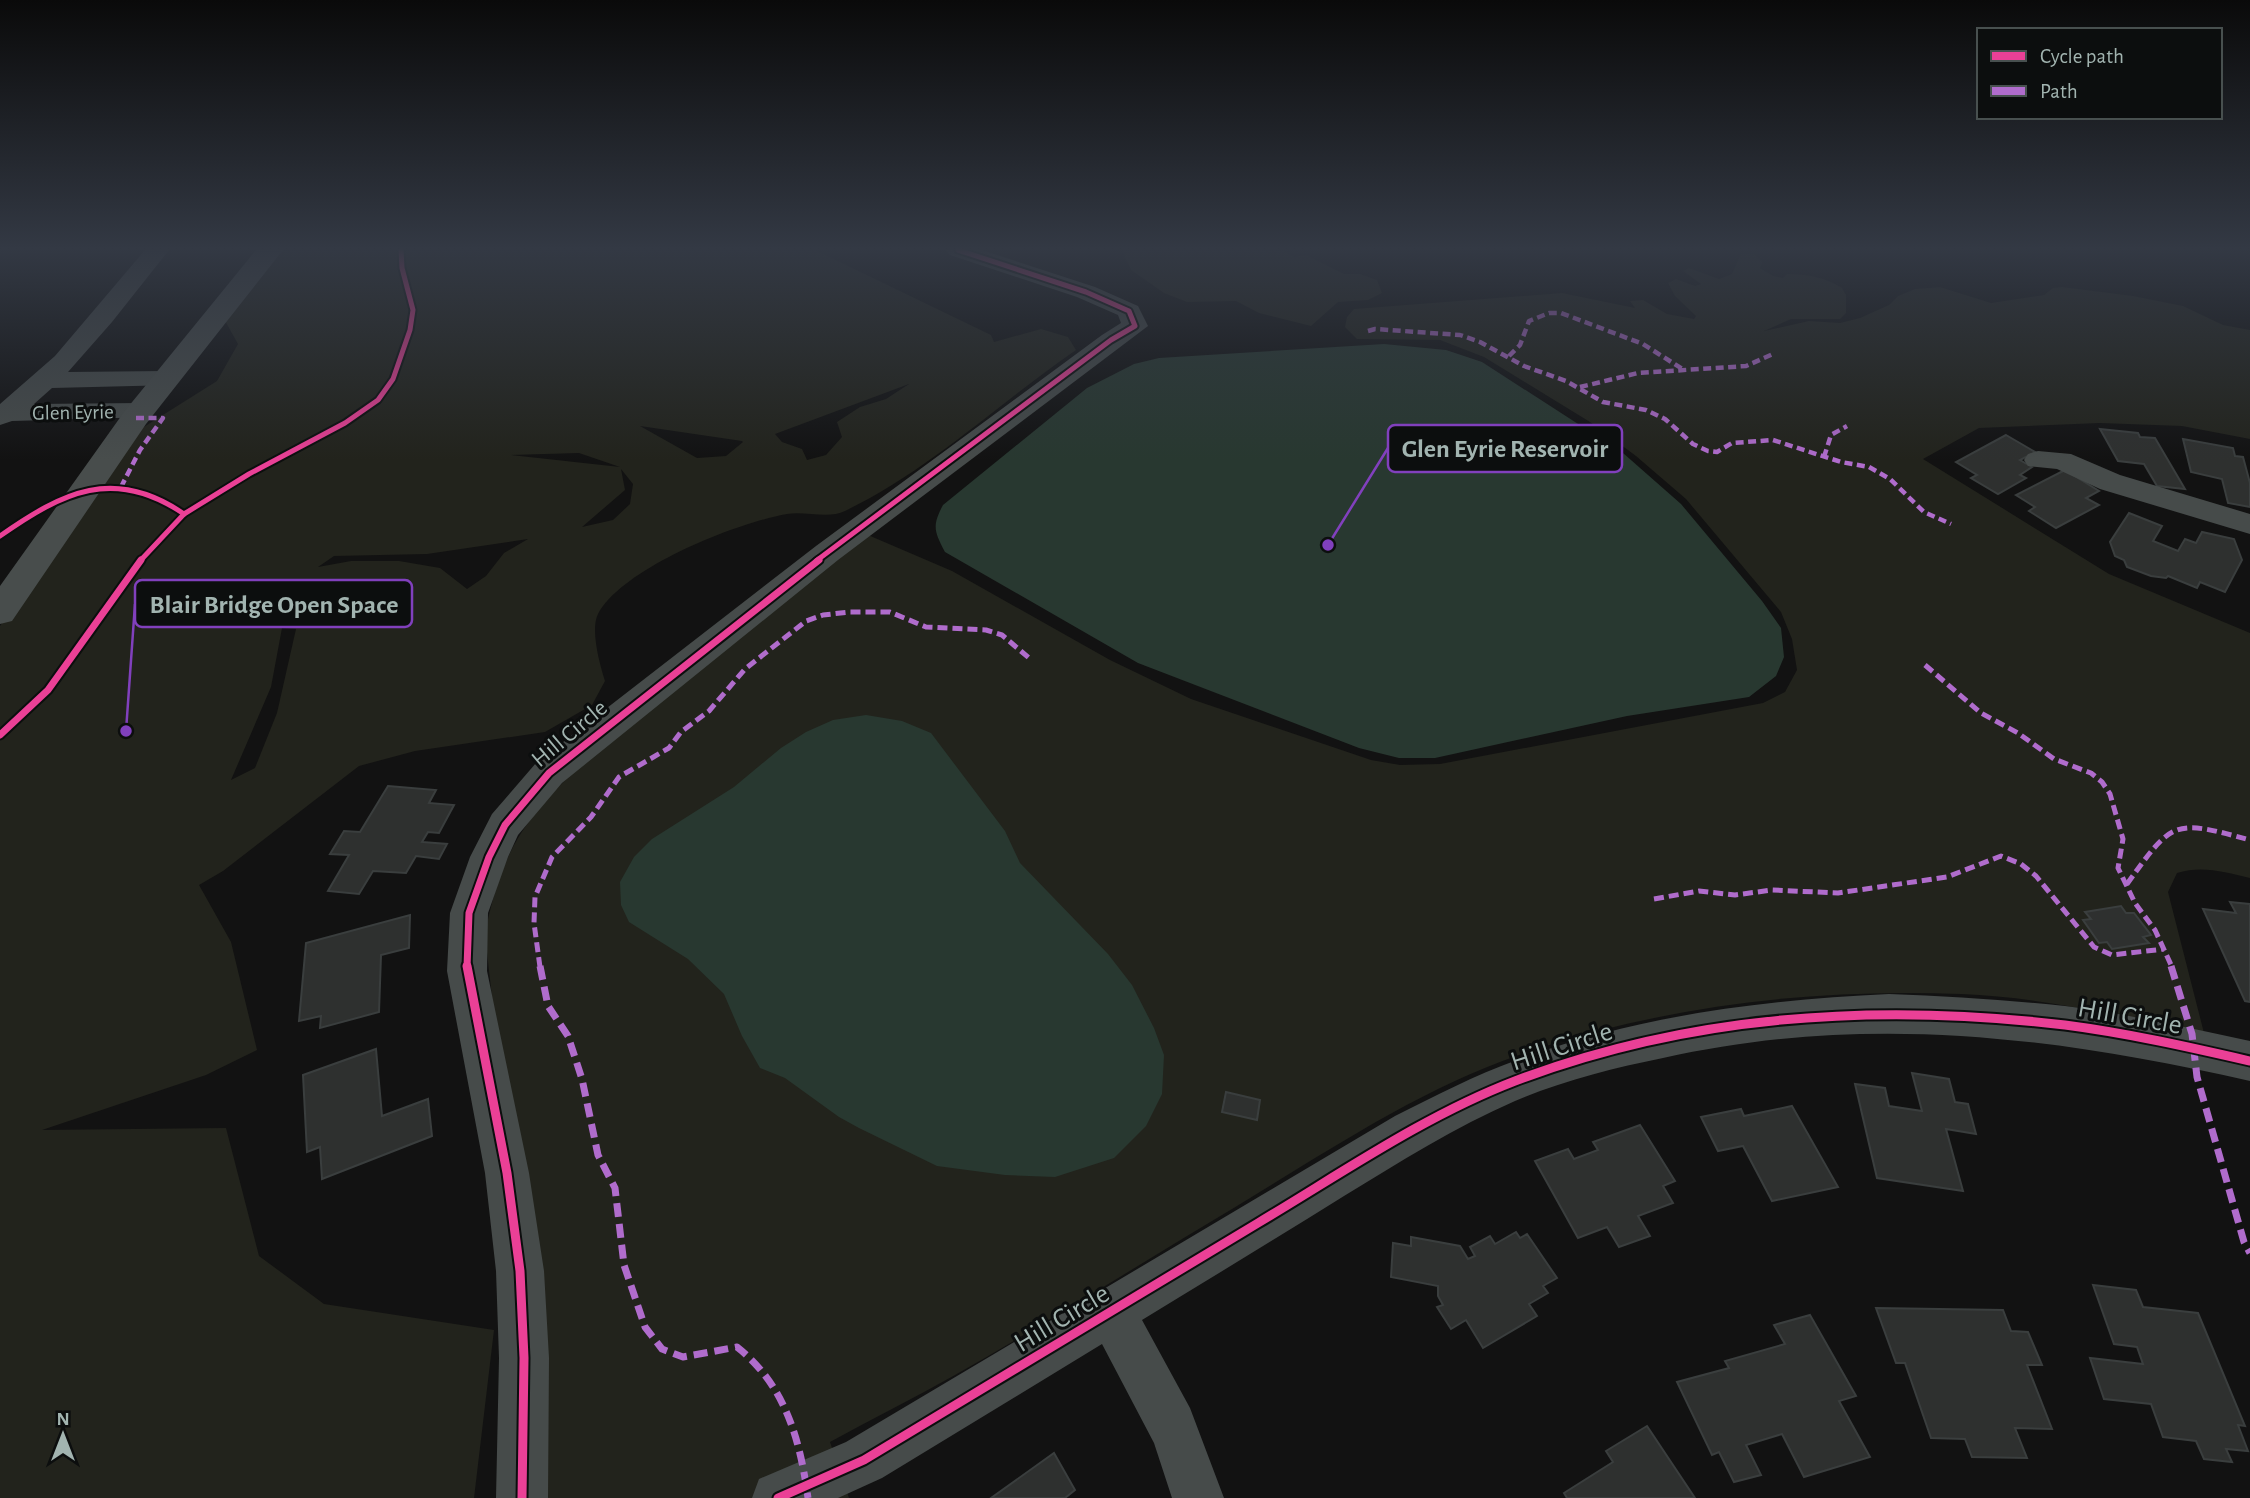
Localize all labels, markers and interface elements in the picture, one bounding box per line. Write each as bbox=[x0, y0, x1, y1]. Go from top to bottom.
legend bbox=[1977, 28, 2222, 119]
text: Cycle path bbox=[2040, 46, 2124, 67]
text: Path bbox=[2040, 81, 2078, 102]
street label: Glen Eyrie bbox=[32, 401, 114, 424]
callout: Glen Eyrie Reservoir bbox=[1388, 425, 1622, 472]
text: Glen Eyrie Reservoir bbox=[1402, 436, 1608, 462]
callout: Blair Bridge Open Space bbox=[135, 580, 412, 627]
text: Blair Bridge Open Space bbox=[149, 592, 399, 618]
street label: Hill Circle bbox=[527, 696, 612, 772]
street label: Hill Circle bbox=[2075, 994, 2184, 1040]
street label: Hill Circle bbox=[1507, 1017, 1616, 1076]
street label: Hill Circle bbox=[1010, 1280, 1114, 1358]
north arrow bbox=[28, 1400, 98, 1470]
text: N bbox=[56, 1410, 70, 1429]

